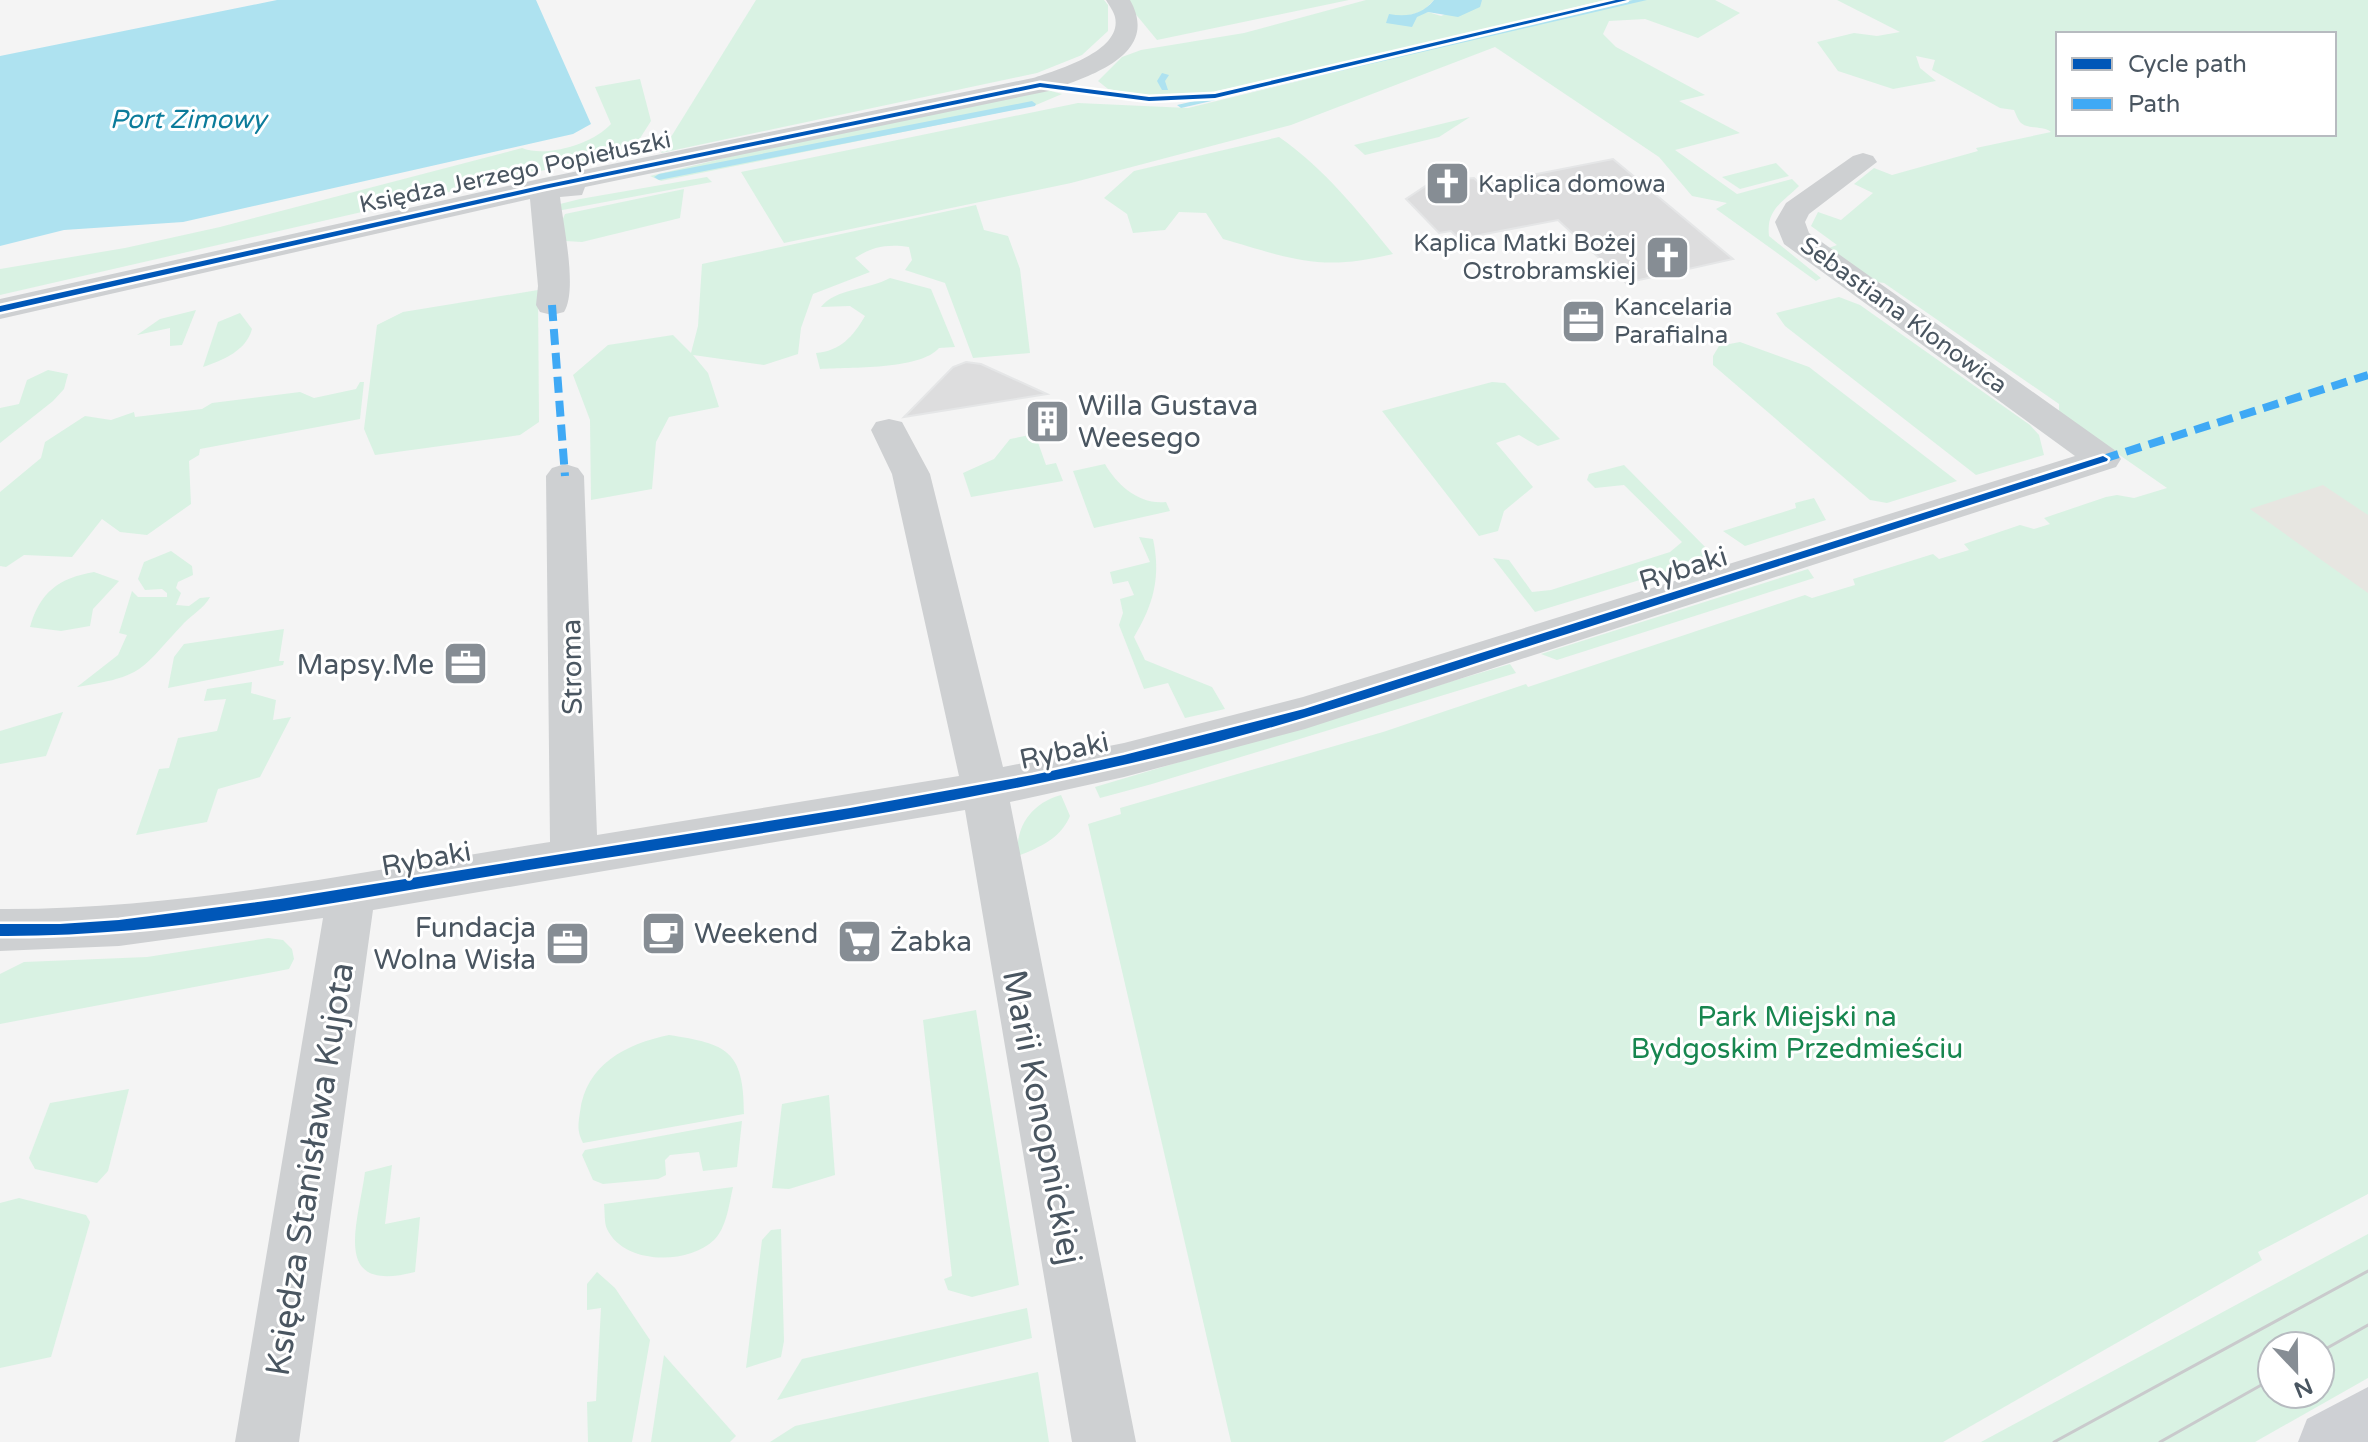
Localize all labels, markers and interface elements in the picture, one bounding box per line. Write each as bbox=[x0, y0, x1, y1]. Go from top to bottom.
legend bbox=[2056, 32, 2336, 136]
text: Cycle path bbox=[2128, 50, 2247, 79]
text: Path bbox=[2128, 90, 2181, 119]
water label: Port Zimowy bbox=[110, 104, 269, 135]
street label: Księdza Jerzego Popiełuszki bbox=[357, 125, 674, 220]
church icon: Kaplica domowa bbox=[1423, 160, 1471, 208]
place label: Kaplica domowa bbox=[1478, 170, 1666, 199]
place label: Kaplica Matki Bożej Ostrobramskiej bbox=[1413, 229, 1636, 286]
street label: Sebastiana Klonowica bbox=[1795, 231, 2013, 400]
church icon: Kaplica Matki Bożej Ostrobramskiej bbox=[1643, 233, 1691, 281]
place label: Kancelaria Parafialna bbox=[1614, 293, 1733, 350]
office icon: Kancelaria Parafialna bbox=[1559, 297, 1607, 345]
place label: Willa Gustava Weesego bbox=[1078, 389, 1258, 455]
building icon: Willa Gustava Weesego bbox=[1023, 397, 1071, 445]
street label: Rybaki bbox=[1635, 539, 1732, 598]
street label: Stroma bbox=[554, 619, 590, 715]
office icon: Mapsy.Me bbox=[441, 640, 489, 688]
place label: Mapsy.Me bbox=[297, 648, 434, 682]
street label: Rybaki bbox=[1016, 725, 1112, 777]
street label: Rybaki bbox=[379, 834, 474, 884]
cafe icon: Weekend bbox=[639, 909, 687, 957]
place label: Fundacja Wolna Wisła bbox=[373, 911, 536, 977]
place label: Weekend bbox=[694, 917, 818, 951]
supermarket icon: Żabka bbox=[835, 917, 883, 965]
office icon: Fundacja Wolna Wisła bbox=[543, 919, 591, 967]
place label: Żabka bbox=[890, 925, 972, 959]
street label: Księdza Stanisława Kujota bbox=[258, 960, 363, 1379]
street label: Marii Konopnickiej bbox=[993, 967, 1090, 1268]
park label: Park Miejski na Bydgoskim Przedmieściu bbox=[1631, 1000, 1963, 1066]
north arrow bbox=[2256, 1330, 2336, 1410]
text: N bbox=[2290, 1372, 2316, 1403]

